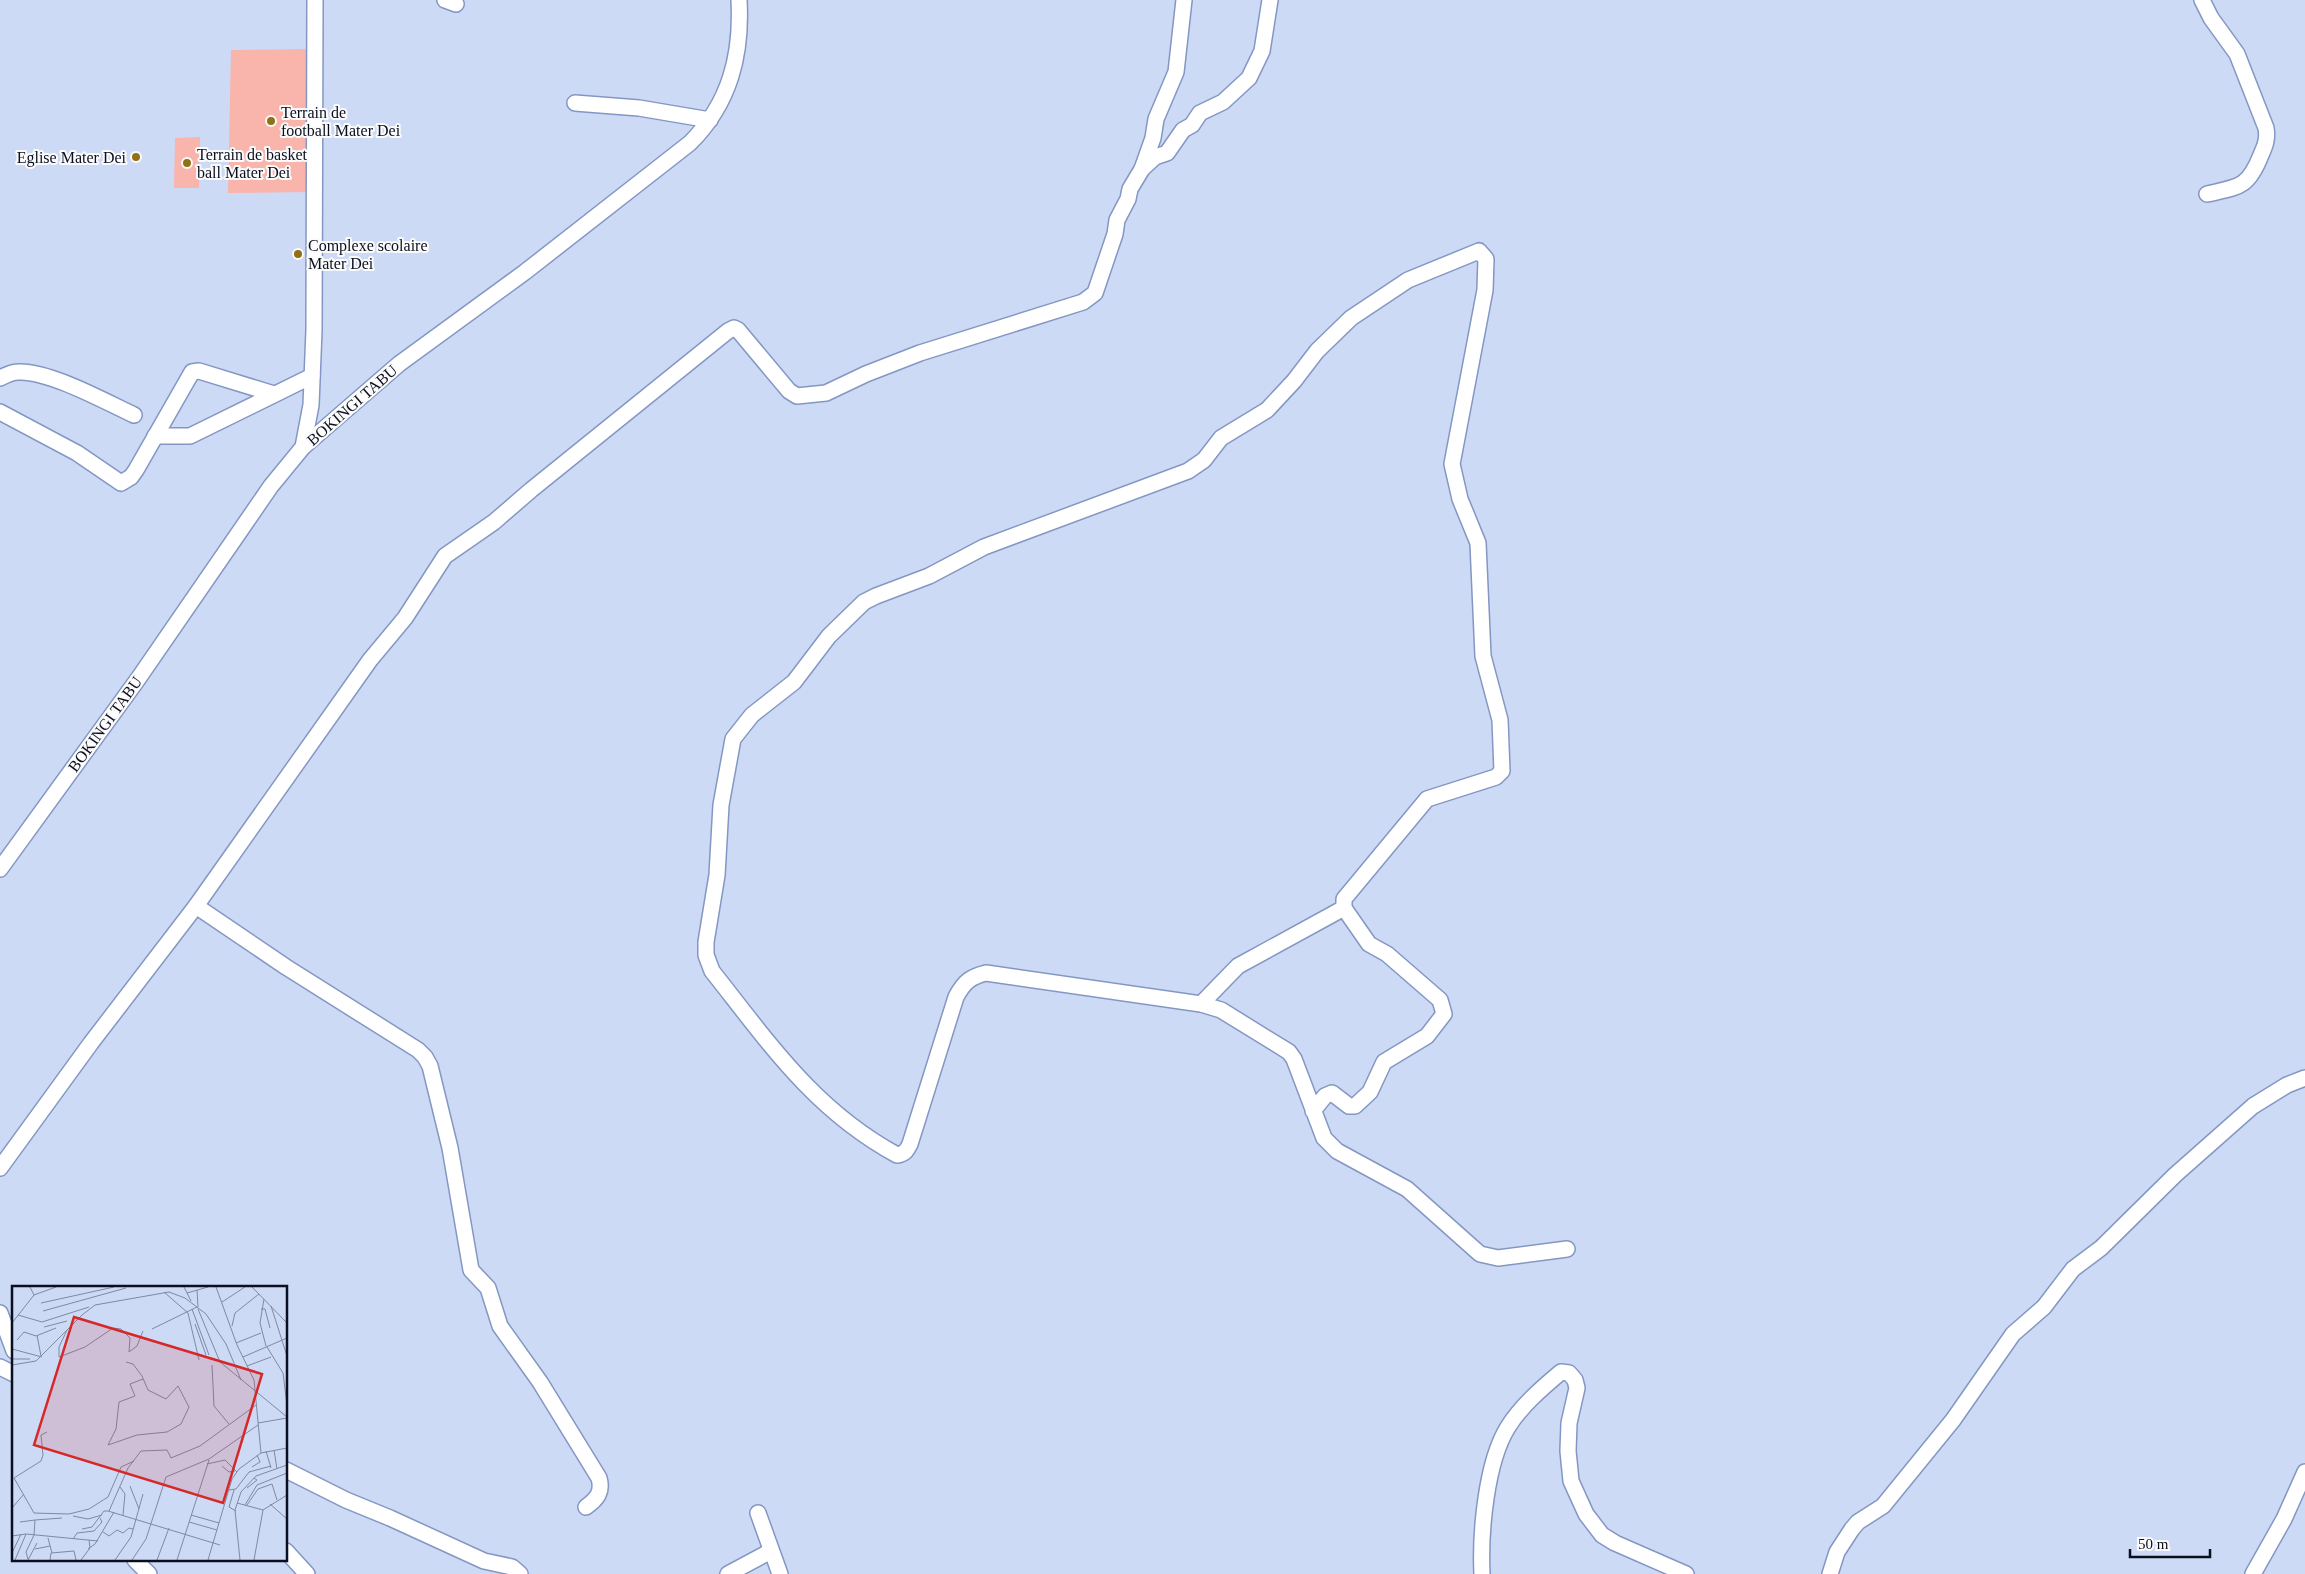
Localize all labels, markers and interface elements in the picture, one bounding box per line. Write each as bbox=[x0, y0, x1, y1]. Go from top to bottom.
place label: Terrain de football Mater Dei bbox=[281, 104, 401, 139]
marker: Terrain de football Mater Dei bbox=[265, 115, 277, 127]
place label: Terrain de basket ball Mater Dei bbox=[197, 146, 307, 181]
place label: Eglise Mater Dei bbox=[17, 149, 127, 167]
marker: Eglise Mater Dei bbox=[130, 151, 142, 163]
marker: Terrain de basket ball Mater Dei bbox=[181, 157, 193, 169]
place label: Complexe scolaire Mater Dei bbox=[308, 237, 428, 272]
marker: Complexe scolaire Mater Dei bbox=[292, 248, 304, 260]
street label: BOKINGI TABU bbox=[304, 361, 401, 449]
street label: BOKINGI TABU bbox=[65, 673, 146, 775]
inset map bbox=[12, 1286, 288, 1562]
scale bar bbox=[2130, 1526, 2210, 1558]
text: 50 m bbox=[2138, 1536, 2169, 1552]

